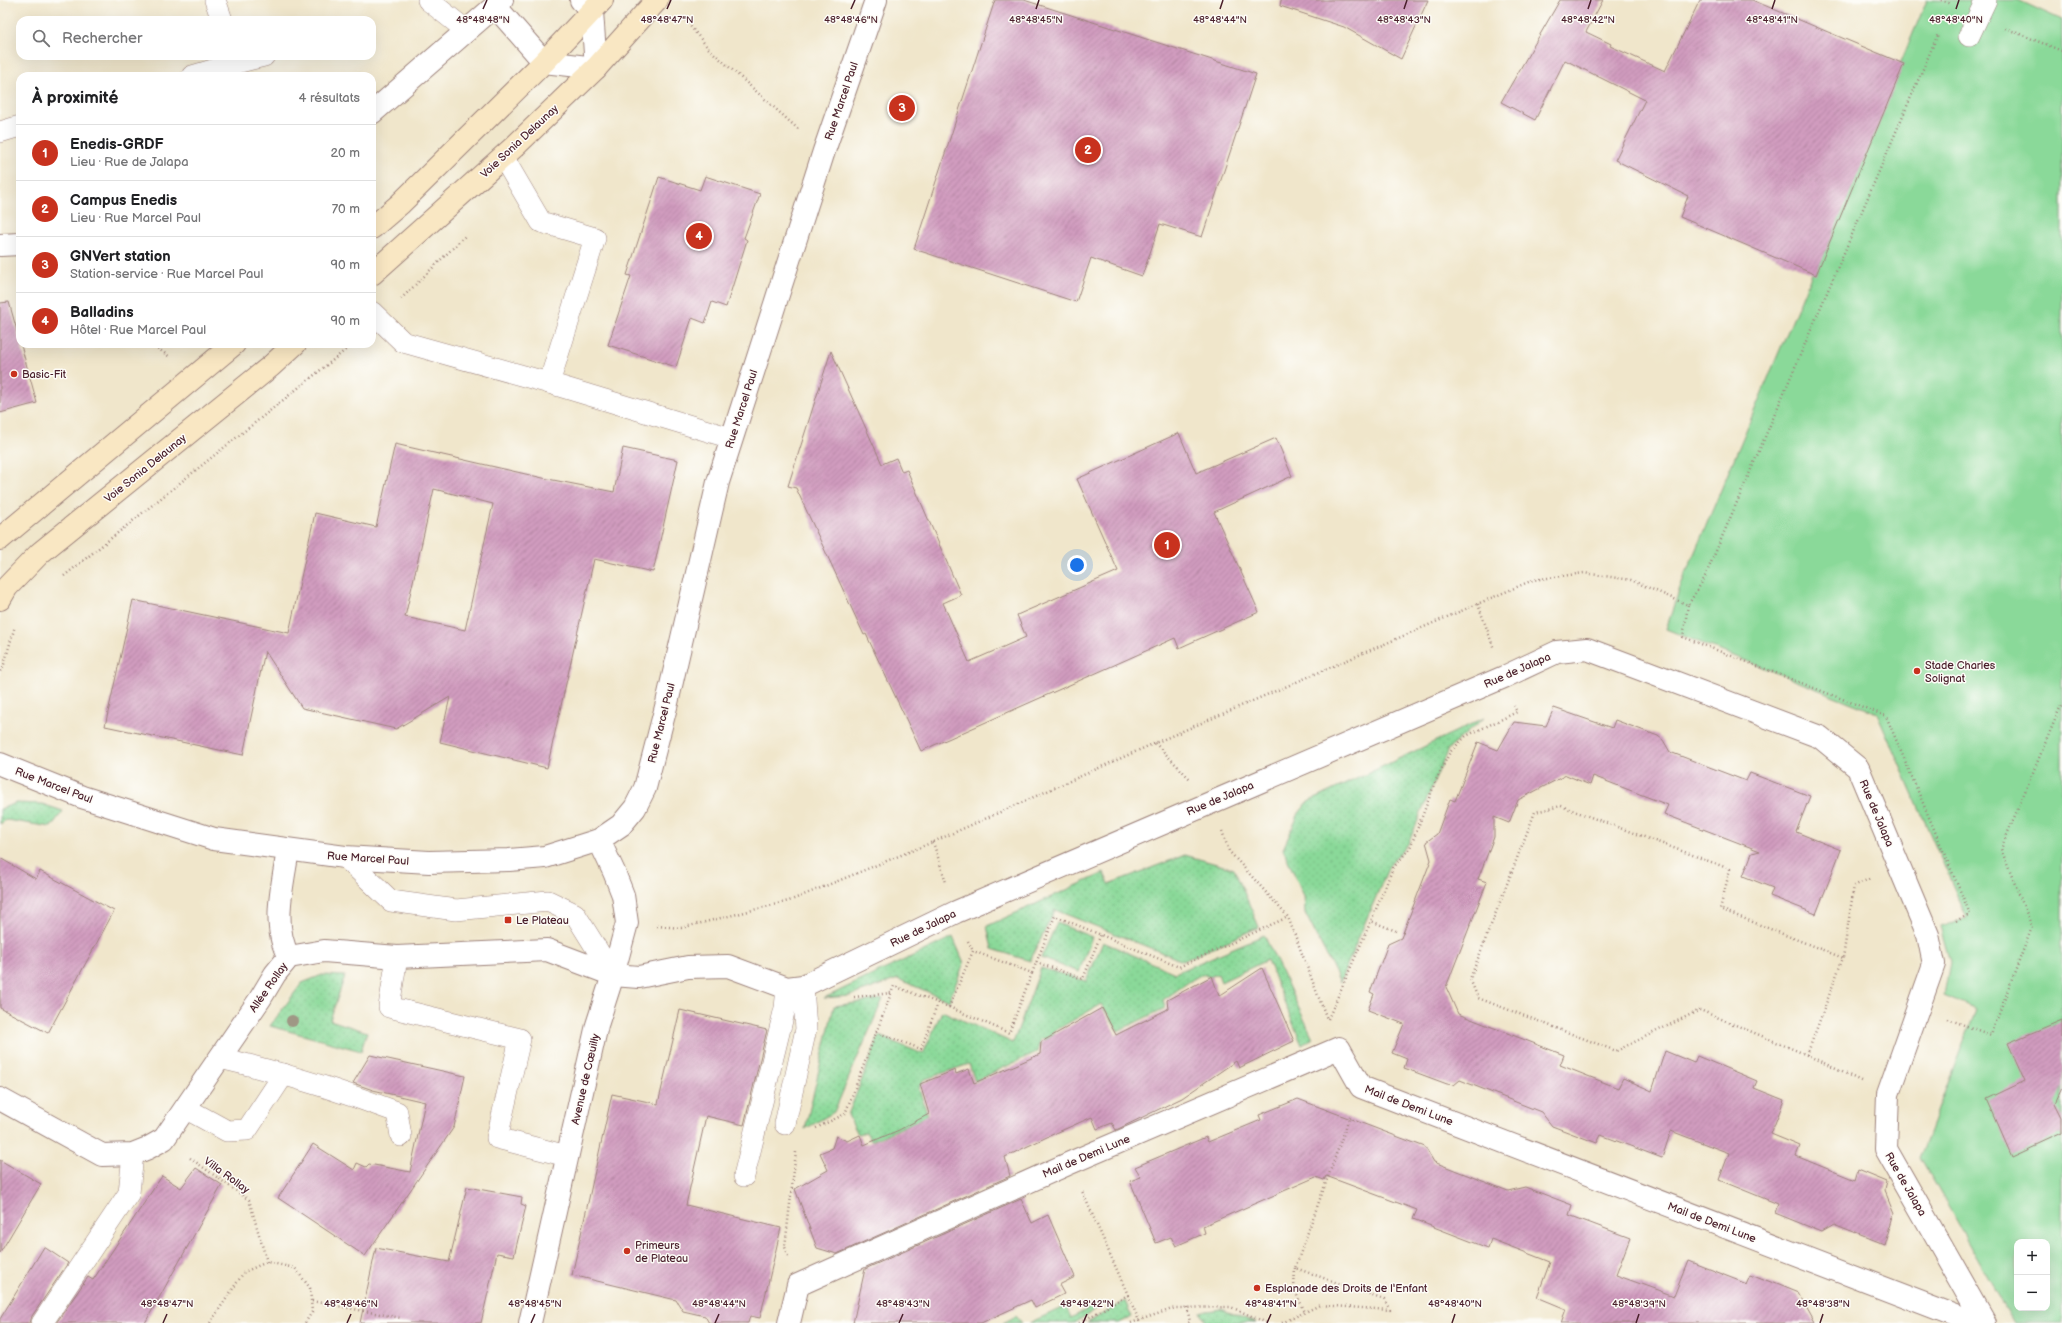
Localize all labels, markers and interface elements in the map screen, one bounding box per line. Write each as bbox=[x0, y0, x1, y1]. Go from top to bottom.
text: 48°48'48"N bbox=[456, 14, 510, 26]
text: 48°48'47"N bbox=[641, 14, 693, 26]
text: 48°48'46"N bbox=[824, 14, 878, 26]
text: 48°48'45"N bbox=[1009, 14, 1063, 26]
text: 48°48'44"N bbox=[1193, 14, 1247, 26]
text: 48°48'43"N bbox=[1377, 14, 1431, 26]
text: 48°48'42"N bbox=[1561, 14, 1615, 26]
text: 48°48'41"N bbox=[1746, 14, 1798, 26]
text: 48°48'40"N bbox=[1929, 14, 1983, 26]
search box bbox=[16, 16, 376, 60]
icon: search bbox=[30, 27, 52, 49]
text: Rechercher bbox=[62, 29, 142, 48]
street label: Rue Marcel Paul bbox=[822, 60, 861, 142]
text: À proximité bbox=[32, 88, 118, 108]
text: 4 résultats bbox=[298, 90, 360, 106]
pin: 3 bbox=[889, 93, 915, 123]
street label: Voie Sonia Delaunay bbox=[478, 102, 561, 181]
text: Enedis-GRDF bbox=[70, 135, 164, 154]
pin: 2 bbox=[1075, 135, 1101, 165]
text: 1 bbox=[42, 145, 48, 161]
text: 20 m bbox=[330, 145, 360, 161]
text: Lieu · Rue de Jalapa bbox=[70, 154, 189, 170]
text: Campus Enedis bbox=[70, 191, 177, 210]
text: 2 bbox=[41, 201, 49, 217]
text: 70 m bbox=[332, 201, 360, 217]
text: Lieu · Rue Marcel Paul bbox=[70, 210, 201, 226]
pin: 4 bbox=[686, 221, 712, 251]
text: GNVert station bbox=[70, 247, 171, 266]
text: 3 bbox=[41, 257, 49, 273]
text: 90 m bbox=[331, 257, 360, 273]
text: Station-service · Rue Marcel Paul bbox=[70, 266, 263, 282]
text: Balladins bbox=[70, 303, 134, 322]
text: 4 bbox=[41, 313, 49, 329]
text: 90 m bbox=[331, 313, 360, 329]
text: Hôtel · Rue Marcel Paul bbox=[70, 322, 206, 338]
place label: Basic-Fit bbox=[22, 368, 67, 381]
street label: Rue Marcel Paul bbox=[723, 368, 760, 450]
marker: Basic-Fit bbox=[9, 369, 19, 379]
street label: Voie Sonia Delaunay bbox=[102, 431, 189, 505]
pin: 1 bbox=[1154, 530, 1180, 560]
your location bbox=[1067, 555, 1087, 575]
street label: Rue de Jalapa bbox=[1482, 650, 1553, 691]
place label: Stade Charles Solignat bbox=[1925, 659, 1996, 685]
marker: Stade Charles Solignat bbox=[1912, 666, 1922, 676]
street label: Rue Marcel Paul bbox=[645, 682, 678, 764]
street label: Rue Marcel Paul bbox=[13, 765, 94, 806]
street label: Rue de Jalapa bbox=[1185, 778, 1256, 818]
street label: Rue de Jalapa bbox=[1857, 778, 1897, 849]
street label: Rue Marcel Paul bbox=[327, 849, 409, 868]
street label: Rue de Jalapa bbox=[888, 907, 958, 950]
place label: Le Plateau bbox=[516, 914, 569, 927]
marker: Le Plateau bbox=[503, 915, 513, 925]
street label: Allée Rollay bbox=[247, 960, 290, 1015]
street label: Avenue de Cœuilly bbox=[569, 1032, 602, 1126]
street label: Mail de Demi Lune bbox=[1363, 1083, 1455, 1128]
street label: Mail de Demi Lune bbox=[1041, 1132, 1132, 1181]
street label: Rue de Jalapa bbox=[1882, 1150, 1929, 1219]
street label: Villa Rollay bbox=[201, 1154, 252, 1196]
street label: Mail de Demi Lune bbox=[1666, 1200, 1758, 1245]
place label: Primeurs de Plateau bbox=[635, 1239, 688, 1265]
map controls bbox=[2014, 1239, 2050, 1311]
button: + bbox=[2014, 1239, 2050, 1275]
marker: Primeurs de Plateau bbox=[622, 1246, 632, 1256]
button: − bbox=[2014, 1275, 2050, 1311]
place label: Esplanade des Droits de l'Enfant bbox=[1265, 1282, 1428, 1295]
marker: Esplanade des Droits de l'Enfant bbox=[1252, 1283, 1262, 1293]
text: 48°48'47"N bbox=[141, 1298, 193, 1310]
text: 48°48'46"N bbox=[324, 1298, 378, 1310]
text: 48°48'45"N bbox=[508, 1298, 562, 1310]
text: 48°48'44"N bbox=[692, 1298, 746, 1310]
text: 48°48'43"N bbox=[876, 1298, 930, 1310]
text: 48°48'42"N bbox=[1060, 1298, 1114, 1310]
text: 48°48'41"N bbox=[1245, 1298, 1297, 1310]
text: 48°48'40"N bbox=[1428, 1298, 1482, 1310]
text: 48°48'39"N bbox=[1612, 1298, 1666, 1310]
text: 48°48'38"N bbox=[1796, 1298, 1850, 1310]

